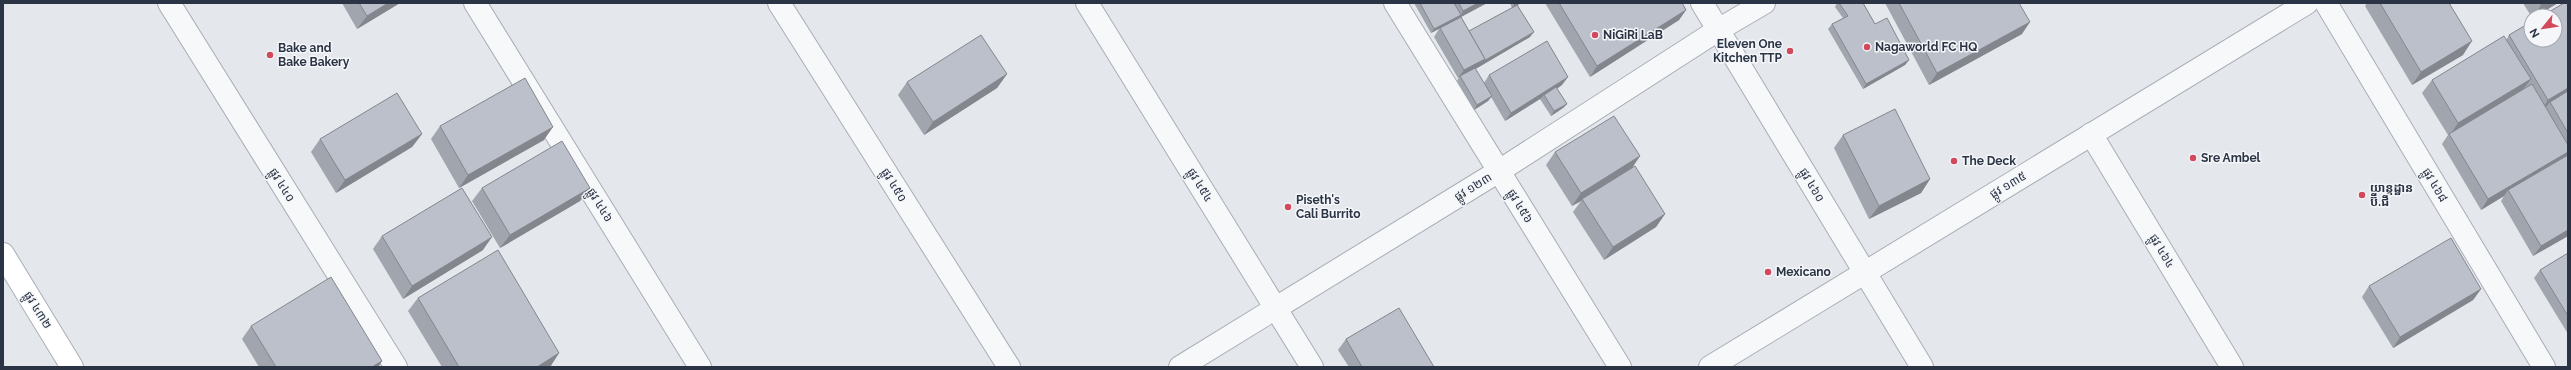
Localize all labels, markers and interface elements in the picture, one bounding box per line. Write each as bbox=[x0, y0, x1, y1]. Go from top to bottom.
north arrow bbox=[2523, 8, 2563, 48]
text: N bbox=[2527, 26, 2543, 40]
place label: NiGiRi LaB bbox=[1603, 28, 1663, 42]
marker: NiGiRi LaB bbox=[1590, 30, 1600, 40]
place label: Eleven One Kitchen TTP bbox=[1713, 37, 1783, 65]
place label: Nagaworld FC HQ bbox=[1875, 40, 1977, 54]
place label: Bake and Bake Bakery bbox=[278, 41, 350, 69]
marker: Nagaworld FC HQ bbox=[1862, 42, 1872, 52]
marker: Eleven One Kitchen TTP bbox=[1785, 46, 1795, 56]
marker: Bake and Bake Bakery bbox=[265, 50, 275, 60]
place label: Sre Ambel bbox=[2201, 151, 2261, 165]
marker: Sre Ambel bbox=[2188, 153, 2198, 163]
place label: The Deck bbox=[1962, 154, 2016, 168]
marker: The Deck bbox=[1949, 156, 1959, 166]
street label: ផ្លូវ ៤៤០ bbox=[263, 165, 298, 206]
street label: ផ្លូវ ៤៥០ bbox=[875, 165, 910, 206]
street label: ផ្លូវ ៤៥៤ bbox=[1181, 165, 1216, 206]
street label: ផ្លូវ ៤៦០ bbox=[1793, 165, 1828, 206]
street label: ផ្លូវ ៤៦៨ bbox=[2416, 165, 2451, 206]
street label: ផ្លូវ ១៣៥ bbox=[1987, 169, 2031, 204]
street label: ផ្លូវ ១២៣ bbox=[1452, 170, 1496, 207]
place label: យាន្ដដ្ឋាន ប៊ី.ជី bbox=[2370, 181, 2413, 209]
street label: ផ្លូវ ៤៤៦ bbox=[581, 185, 616, 226]
street label: ផ្លូវ ៤៥៦ bbox=[1501, 186, 1536, 227]
marker: យាន្ដដ្ឋាន ប៊ី.ជី bbox=[2357, 190, 2367, 200]
place label: Piseth's Cali Burrito bbox=[1296, 193, 1361, 221]
marker: Piseth's Cali Burrito bbox=[1283, 202, 1293, 212]
street label: ផ្លូវ ៤៦៤ bbox=[2143, 231, 2178, 272]
place label: Mexicano bbox=[1776, 265, 1831, 279]
marker: Mexicano bbox=[1763, 267, 1773, 277]
street label: ផ្លូវ ៤៣២ bbox=[18, 289, 55, 333]

